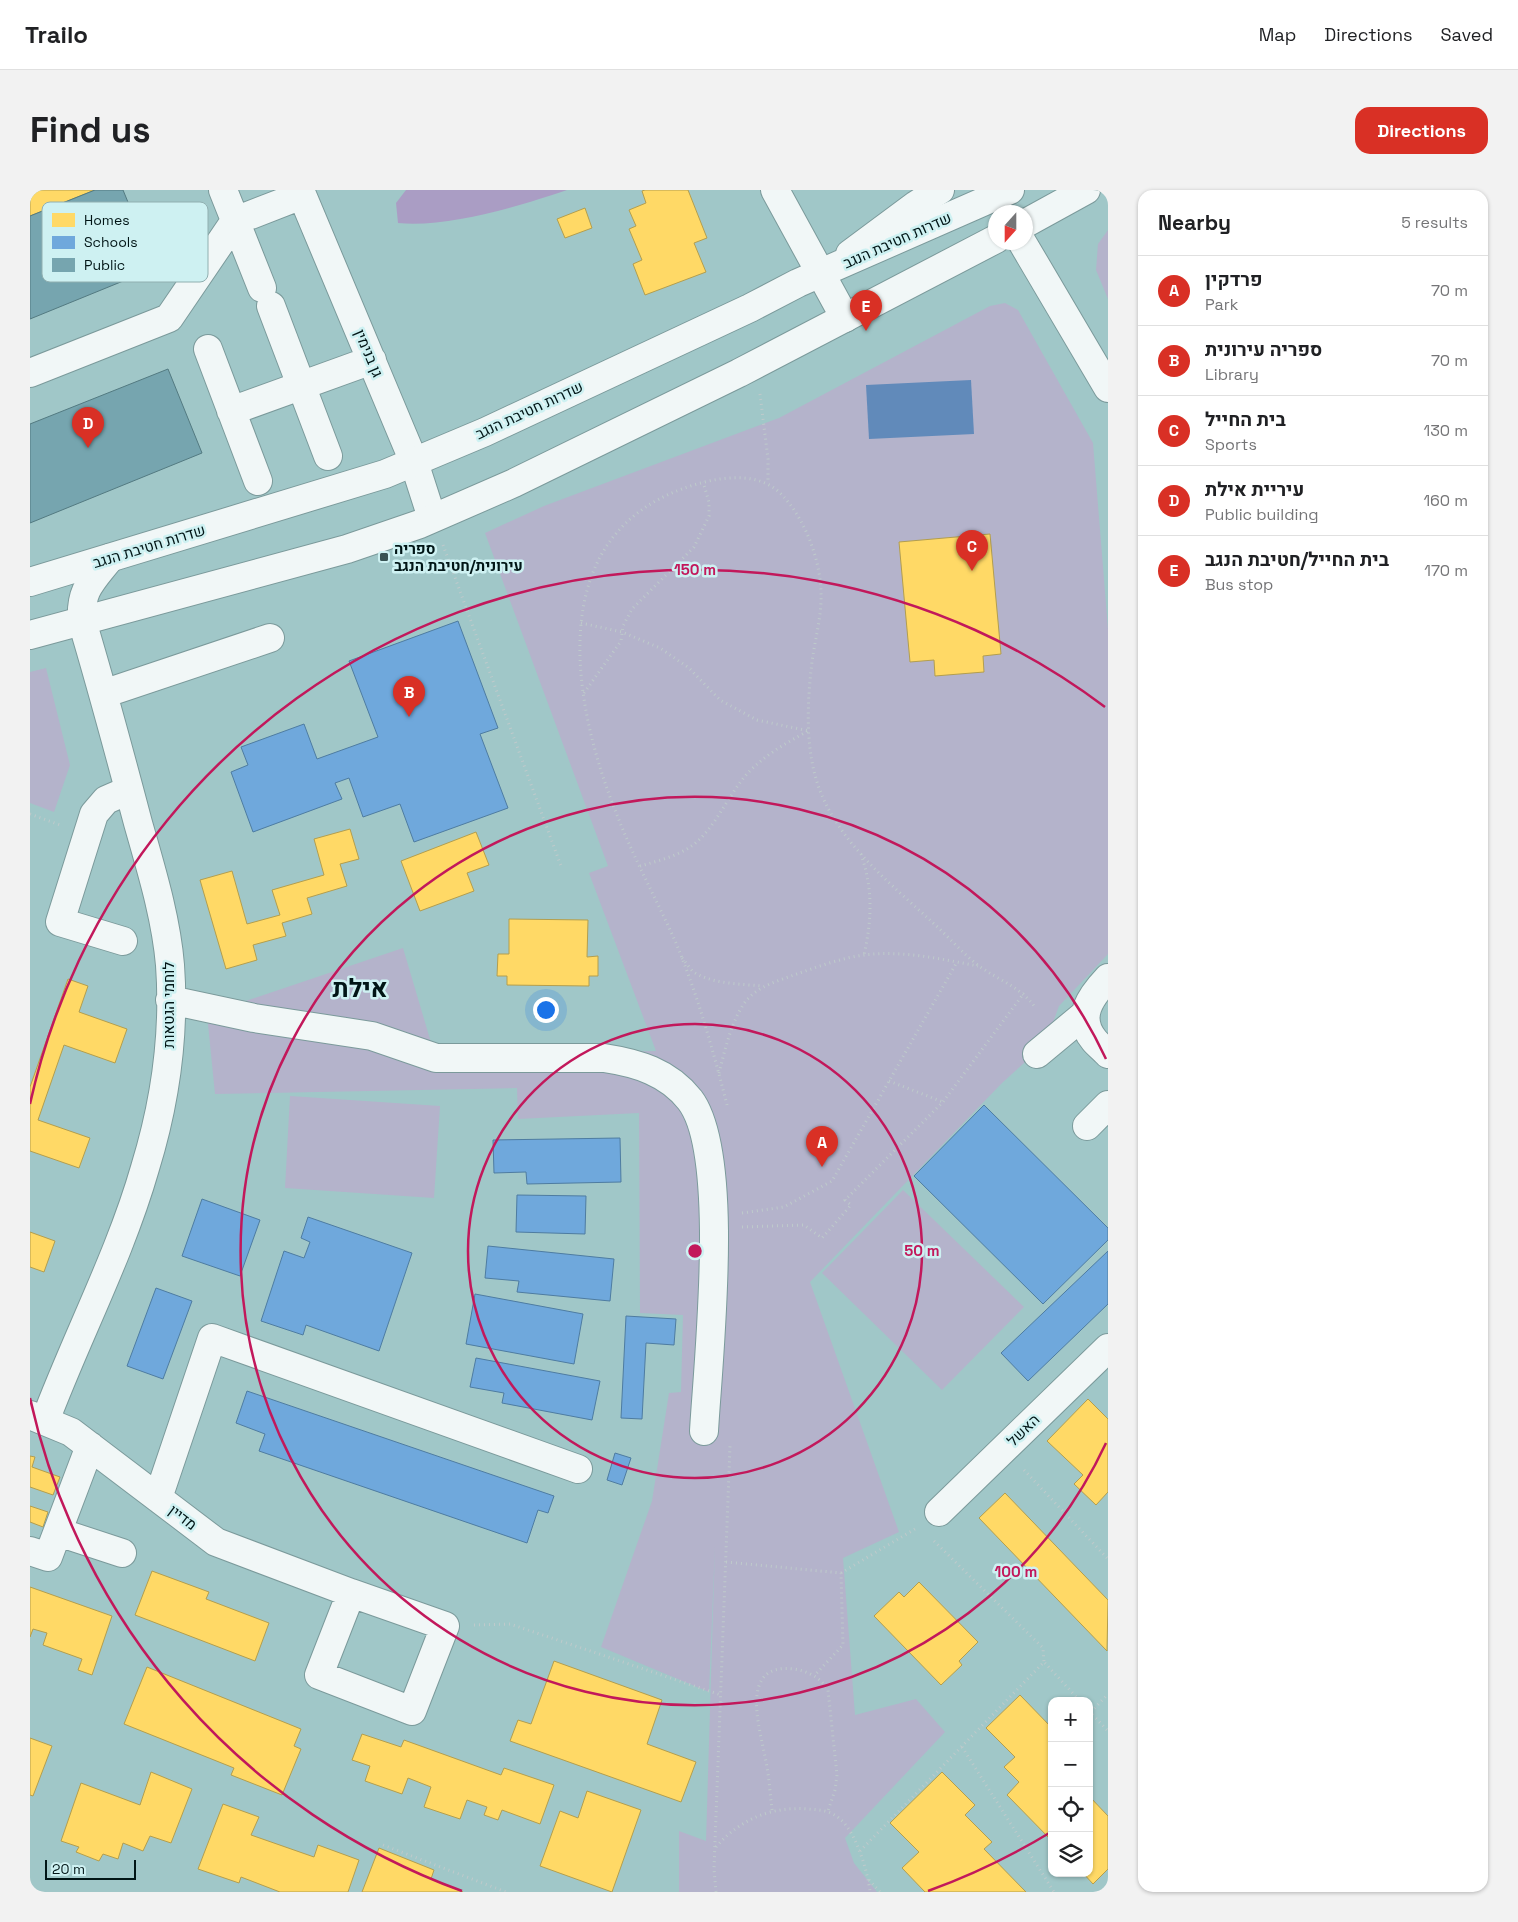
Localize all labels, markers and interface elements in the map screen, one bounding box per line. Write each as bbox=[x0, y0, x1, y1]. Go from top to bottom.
text: Trailo bbox=[25, 19, 88, 50]
text: Map bbox=[1259, 23, 1296, 46]
text: Directions bbox=[1324, 23, 1413, 46]
text: Saved bbox=[1441, 23, 1493, 46]
button: Directions bbox=[1355, 107, 1488, 154]
text: Find us bbox=[30, 108, 151, 152]
legend bbox=[42, 202, 208, 282]
north arrow bbox=[988, 205, 1033, 250]
street label: שדרות חטיבת הנגב bbox=[840, 208, 954, 272]
text: Nearby bbox=[1158, 209, 1231, 236]
text: Homes bbox=[84, 211, 130, 229]
text: 5 results bbox=[1401, 212, 1468, 233]
text: Schools bbox=[84, 233, 138, 251]
text: Public bbox=[84, 256, 125, 274]
text: פרדקין bbox=[1205, 267, 1262, 292]
text: A bbox=[1169, 280, 1179, 301]
text: 70 m bbox=[1431, 280, 1468, 301]
pin: E bbox=[850, 290, 882, 331]
text: Park bbox=[1205, 294, 1238, 315]
street label: גן בנימין bbox=[350, 326, 388, 380]
text: ספריה עירונית bbox=[1205, 337, 1322, 362]
text: B bbox=[1169, 350, 1179, 371]
text: 70 m bbox=[1431, 350, 1468, 371]
text: Library bbox=[1205, 364, 1259, 385]
street label: שדרות חטיבת הנגב bbox=[472, 377, 586, 443]
pin: D bbox=[72, 407, 104, 448]
text: בית החייל bbox=[1205, 407, 1286, 432]
text: C bbox=[1169, 420, 1179, 441]
text: 130 m bbox=[1424, 420, 1468, 441]
text: Sports bbox=[1205, 434, 1257, 455]
text: עיריית אילת bbox=[1205, 477, 1304, 502]
text: D bbox=[1169, 490, 1179, 511]
text: 160 m bbox=[1423, 490, 1468, 511]
text: Public building bbox=[1205, 504, 1318, 525]
street label: שדרות חטיבת הנגב bbox=[90, 520, 208, 572]
pin: C bbox=[956, 530, 988, 571]
place label: ספריה עירונית/חטיבת הנגב bbox=[394, 539, 523, 575]
text: בית החייל/חטיבת הנגב bbox=[1205, 547, 1389, 572]
marker: ספריה עירונית/חטיבת הנגב bbox=[378, 551, 390, 563]
text: 150 m bbox=[674, 560, 716, 579]
text: E bbox=[1170, 560, 1178, 581]
text: 170 m bbox=[1424, 560, 1468, 581]
text: Bus stop bbox=[1205, 574, 1273, 595]
pin: B bbox=[393, 676, 425, 717]
street label: לוחמי הגטאות bbox=[159, 962, 178, 1048]
district label: אילת bbox=[333, 972, 387, 1004]
your location bbox=[533, 997, 559, 1023]
pin: A bbox=[806, 1126, 838, 1167]
text: 50 m bbox=[904, 1241, 940, 1260]
centre of rings bbox=[686, 1242, 704, 1260]
street label: האשל bbox=[1003, 1410, 1043, 1450]
street label: מדיין bbox=[165, 1500, 201, 1534]
text: 100 m bbox=[995, 1562, 1037, 1581]
map controls bbox=[1048, 1697, 1093, 1877]
button: + bbox=[1048, 1697, 1093, 1742]
button: − bbox=[1048, 1742, 1093, 1787]
button: locate bbox=[1048, 1787, 1093, 1832]
button: layers bbox=[1048, 1832, 1093, 1877]
scale bar bbox=[45, 1857, 136, 1880]
text: 20 m bbox=[52, 1860, 85, 1878]

